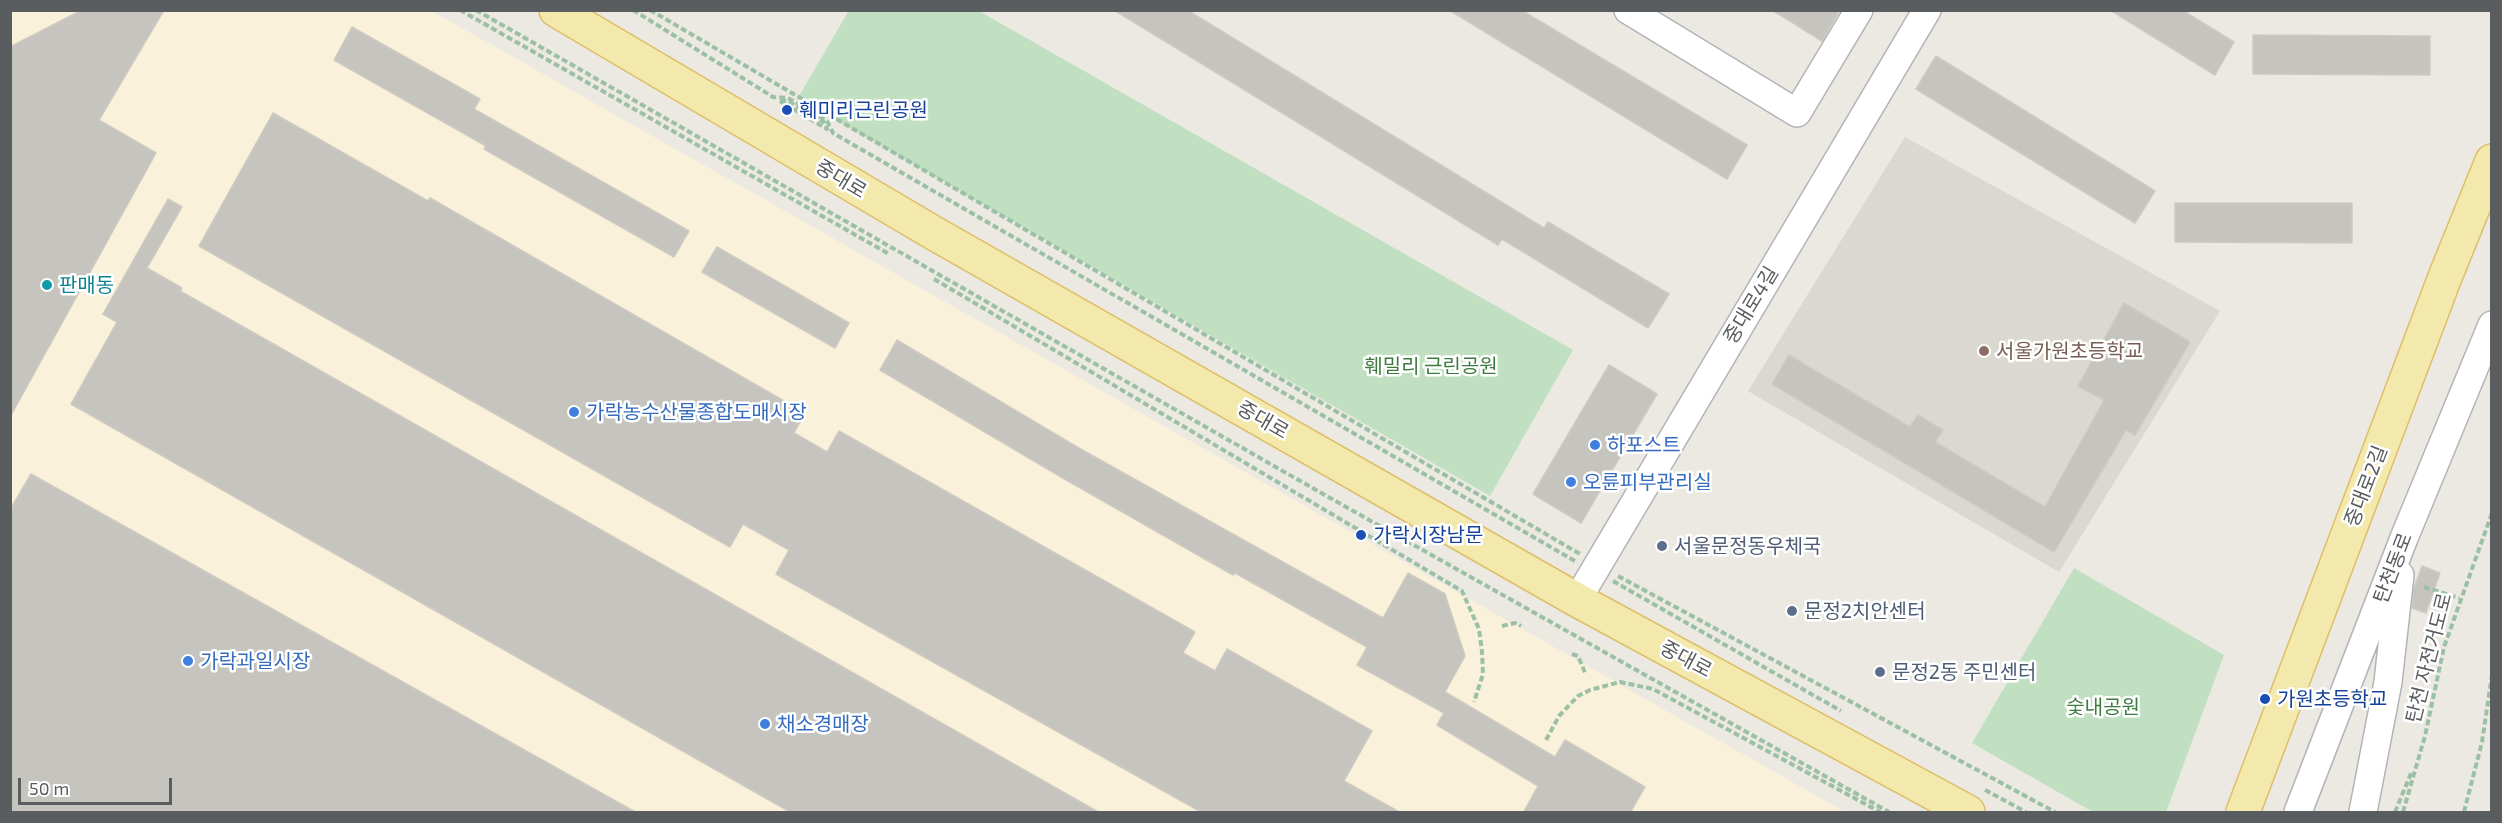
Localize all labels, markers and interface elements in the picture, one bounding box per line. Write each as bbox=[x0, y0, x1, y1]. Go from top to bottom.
place label: 훼미리근린공원 bbox=[799, 98, 928, 122]
marker: 훼미리근린공원 bbox=[780, 103, 794, 117]
street label: 중대로 bbox=[811, 154, 871, 204]
street label: 중대로4길 bbox=[1719, 262, 1783, 348]
place label: 판매동 bbox=[59, 273, 114, 297]
marker: 판매동 bbox=[40, 278, 54, 292]
place label: 서울가원초등학교 bbox=[1996, 339, 2143, 363]
marker: 서울가원초등학교 bbox=[1977, 344, 1991, 358]
park label: 훼밀리 근린공원 bbox=[1364, 354, 1498, 378]
street label: 중대로 bbox=[1233, 396, 1293, 444]
place label: 가락농수산물종합도매시장 bbox=[586, 400, 807, 424]
marker: 가락농수산물종합도매시장 bbox=[567, 405, 581, 419]
place label: 하포스트 bbox=[1607, 433, 1681, 457]
marker: 하포스트 bbox=[1588, 438, 1602, 452]
street label: 중대로2길 bbox=[2340, 442, 2392, 530]
place label: 오륜피부관리실 bbox=[1583, 470, 1712, 494]
marker: 오륜피부관리실 bbox=[1564, 475, 1578, 489]
place label: 가락시장남문 bbox=[1373, 523, 1483, 547]
marker: 가락시장남문 bbox=[1354, 528, 1368, 542]
street label: 탄천동로 bbox=[2369, 529, 2417, 607]
place label: 서울문정동우체국 bbox=[1674, 534, 1821, 558]
marker: 서울문정동우체국 bbox=[1655, 539, 1669, 553]
street label: 탄천 자전거도로 bbox=[2401, 590, 2457, 726]
place label: 문정2치안센터 bbox=[1804, 599, 1926, 623]
marker: 문정2치안센터 bbox=[1785, 604, 1799, 618]
street label: 중대로 bbox=[1656, 635, 1716, 683]
place label: 가락과일시장 bbox=[200, 649, 310, 673]
marker: 가락과일시장 bbox=[181, 654, 195, 668]
place label: 문정2동 주민센터 bbox=[1892, 660, 2036, 684]
marker: 문정2동 주민센터 bbox=[1873, 665, 1887, 679]
place label: 가원초등학교 bbox=[2277, 687, 2387, 711]
marker: 가원초등학교 bbox=[2258, 692, 2272, 706]
park label: 숯내공원 bbox=[2066, 695, 2140, 719]
place label: 채소경매장 bbox=[777, 712, 869, 736]
marker: 채소경매장 bbox=[758, 717, 772, 731]
scale bar bbox=[21, 766, 176, 804]
text: 50 m bbox=[29, 777, 69, 799]

